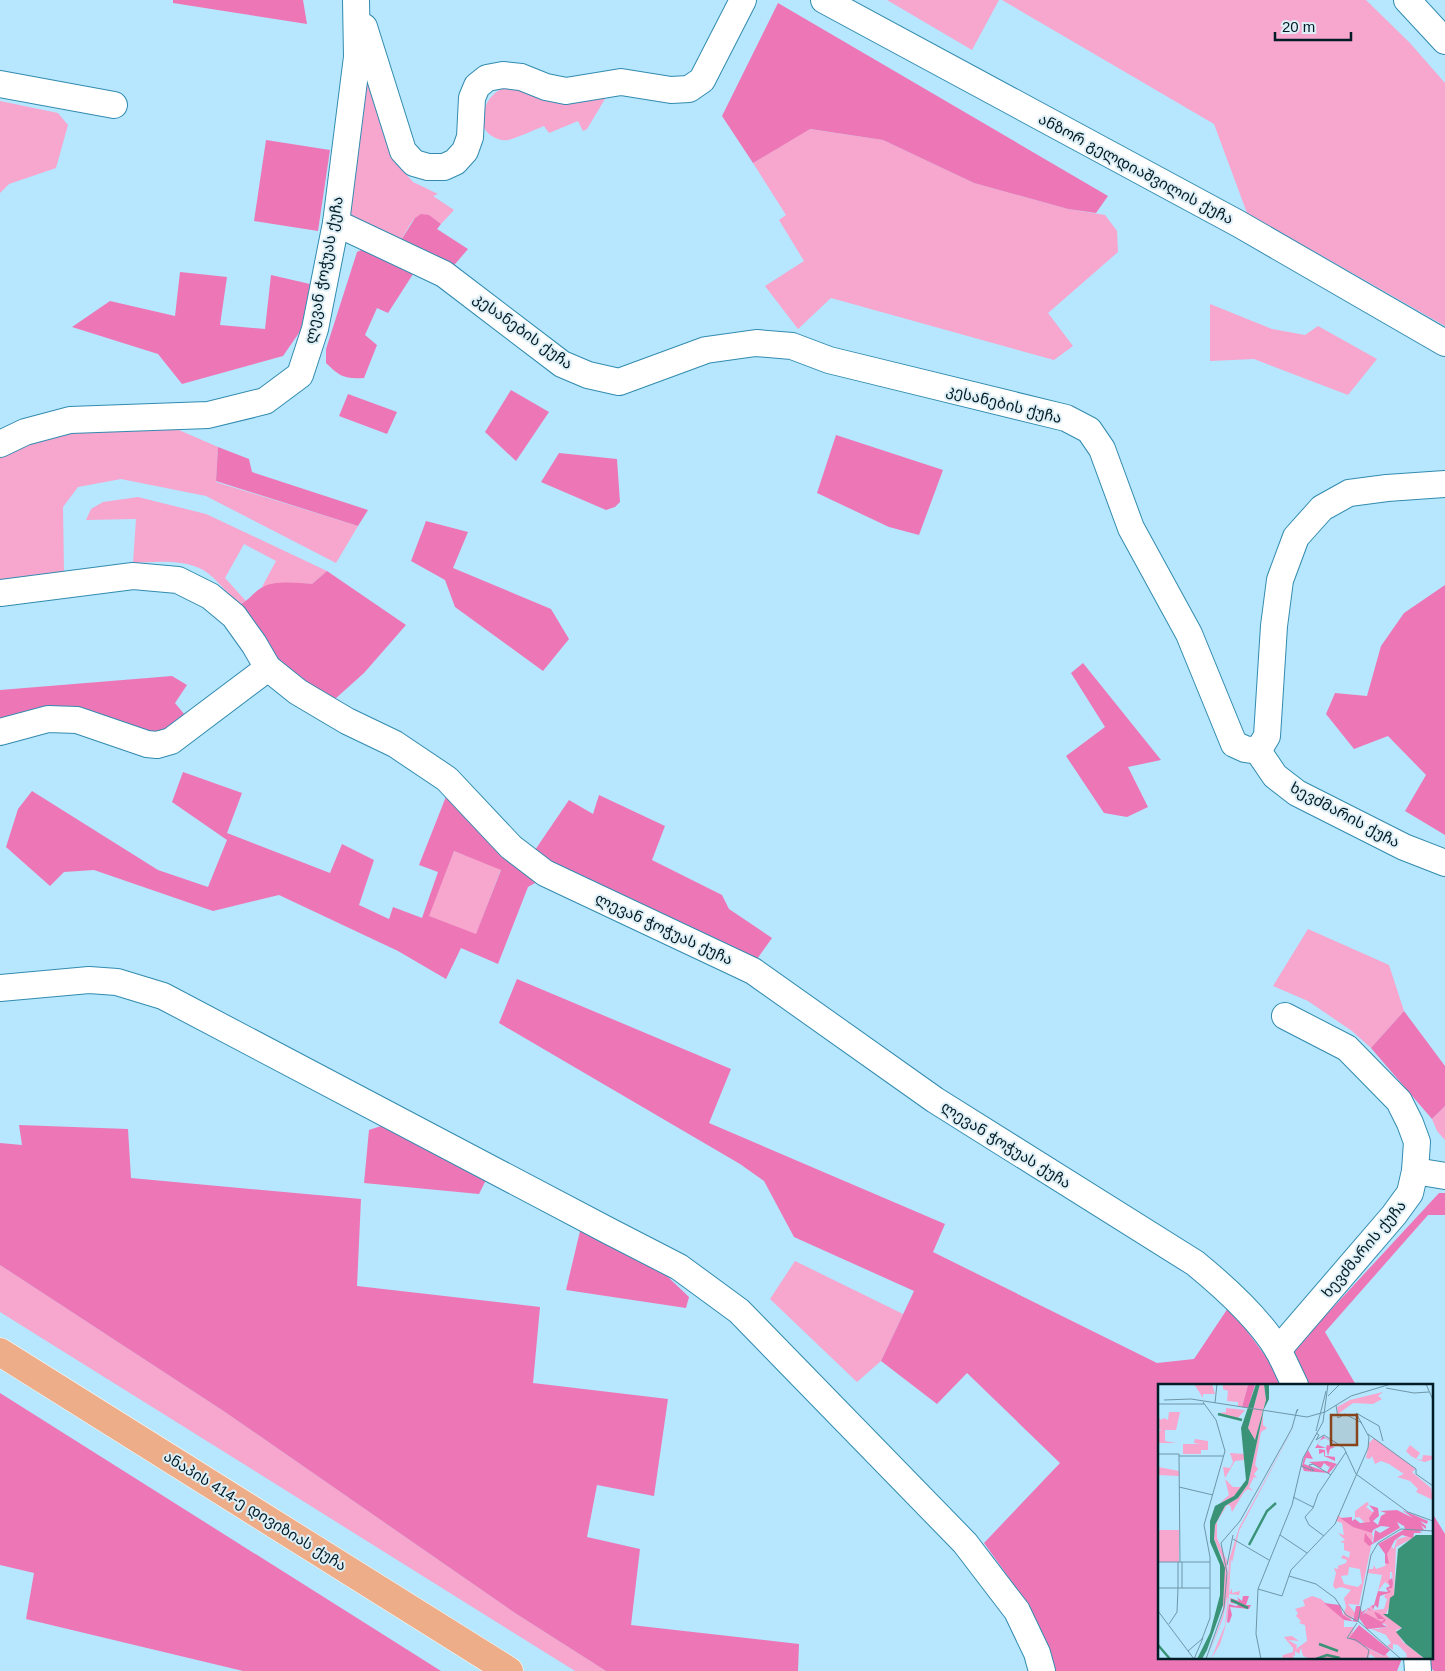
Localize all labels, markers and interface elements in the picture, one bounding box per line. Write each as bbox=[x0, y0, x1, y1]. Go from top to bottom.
scale bar bbox=[1275, 10, 1351, 42]
text: 20 m bbox=[1282, 18, 1315, 35]
street label: ანზორ გელდიაშვილის ქუჩა bbox=[1035, 110, 1237, 228]
street label: ლევან ჭოჭუას ქუჩა bbox=[301, 195, 347, 345]
street label: კესანების ქუჩა bbox=[470, 289, 576, 373]
street label: კესანების ქუჩა bbox=[944, 381, 1064, 427]
street label: ხევძმარის ქუჩა bbox=[1287, 779, 1403, 851]
street label: ლევან ჭოჭუას ქუჩა bbox=[592, 889, 736, 969]
street label: ლევან ჭოჭუას ქუჩა bbox=[938, 1098, 1074, 1192]
street label: ხევძმარის ქუჩა bbox=[1318, 1197, 1410, 1301]
inset map bbox=[1158, 1384, 1432, 1658]
street label: ანაპის 414-ე დივიზიას ქუჩა bbox=[160, 1447, 350, 1575]

